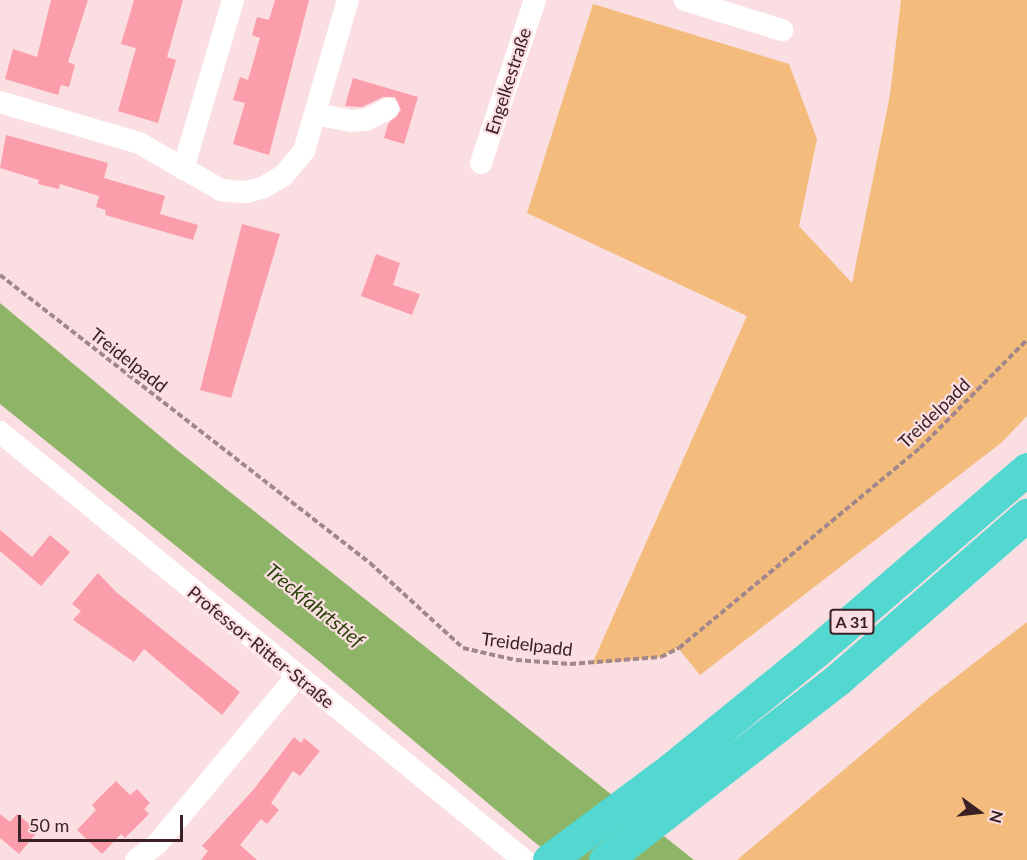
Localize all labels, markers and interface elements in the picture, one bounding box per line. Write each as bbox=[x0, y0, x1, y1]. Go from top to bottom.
street label: Engelkestraße bbox=[481, 25, 535, 137]
street label: Treidelpadd bbox=[86, 323, 172, 397]
street label: Treidelpadd bbox=[894, 373, 974, 453]
water label: Treckfahrtstief bbox=[261, 558, 369, 652]
street label: Professor-Ritter-Straße bbox=[183, 581, 339, 713]
road number: A 31 bbox=[828, 609, 876, 635]
street label: Treidelpadd bbox=[480, 628, 574, 660]
north arrow bbox=[949, 782, 1009, 842]
scale bar bbox=[21, 803, 186, 841]
text: N bbox=[986, 808, 1008, 825]
text: 50 m bbox=[29, 814, 69, 836]

